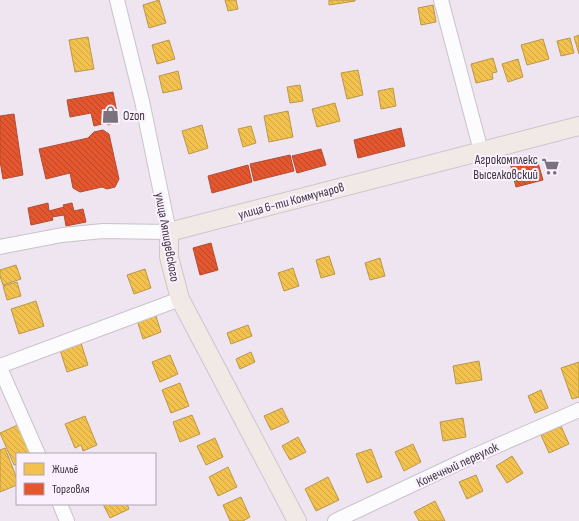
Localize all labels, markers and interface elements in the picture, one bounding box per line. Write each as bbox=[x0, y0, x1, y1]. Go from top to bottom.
shop icon: Ozon bbox=[100, 105, 120, 125]
place label: Ozon bbox=[123, 108, 145, 124]
place label: Агрокомплекс Выселковский bbox=[473, 152, 538, 183]
supermarket icon: Агрокомплекс Выселковский bbox=[541, 156, 561, 176]
street label: улица 6-ти Коммунаров bbox=[236, 179, 346, 223]
street label: улица Ляпидевского bbox=[151, 191, 183, 283]
street label: Конечный переулок bbox=[414, 439, 501, 491]
legend bbox=[16, 453, 156, 505]
text: Жильё bbox=[52, 462, 79, 477]
text: Торговля bbox=[52, 482, 90, 497]

